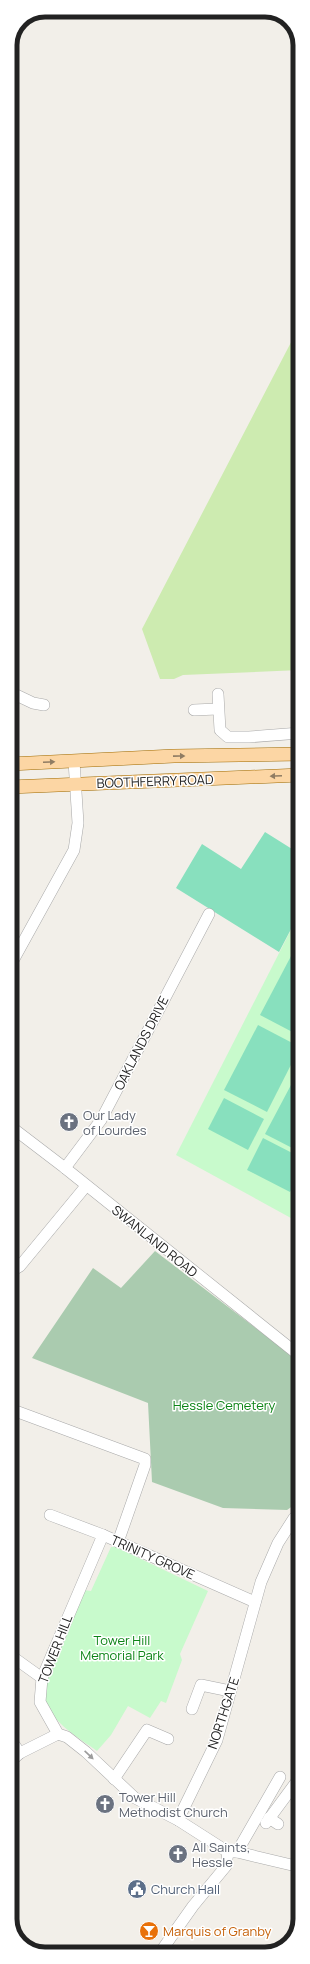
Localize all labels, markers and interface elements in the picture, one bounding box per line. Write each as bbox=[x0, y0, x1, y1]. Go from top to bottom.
one-way arrow bbox=[173, 753, 186, 759]
one-way arrow bbox=[43, 759, 55, 766]
street label: BOOTHFERRY ROAD bbox=[96, 770, 214, 792]
one-way arrow bbox=[270, 772, 282, 779]
street label: OAKLANDS DRIVE bbox=[110, 993, 172, 1093]
place label: Our Lady of Lourdes bbox=[83, 1106, 147, 1139]
church icon: Our Lady of Lourdes bbox=[58, 1111, 80, 1133]
street label: SWANLAND ROAD bbox=[108, 1201, 202, 1281]
park label: Hessle Cemetery bbox=[173, 1396, 275, 1414]
street label: TRINITY GROVE bbox=[108, 1530, 198, 1584]
street label: TOWER HILL bbox=[34, 1612, 76, 1686]
park label: Tower Hill Memorial Park bbox=[80, 1631, 164, 1664]
street label: NORTHGATE bbox=[203, 1675, 243, 1751]
one-way arrow bbox=[84, 1751, 94, 1760]
place label: Tower Hill Methodist Church bbox=[119, 1788, 228, 1821]
church icon: Tower Hill Methodist Church bbox=[94, 1793, 116, 1815]
place label: All Saints, Hessle bbox=[192, 1838, 250, 1871]
church icon: All Saints, Hessle bbox=[167, 1843, 189, 1865]
public building icon: Church Hall bbox=[126, 1878, 148, 1900]
place label: Church Hall bbox=[151, 1880, 220, 1898]
bar icon: Marquis of Granby bbox=[138, 1920, 160, 1942]
place label: Marquis of Granby bbox=[163, 1922, 272, 1940]

